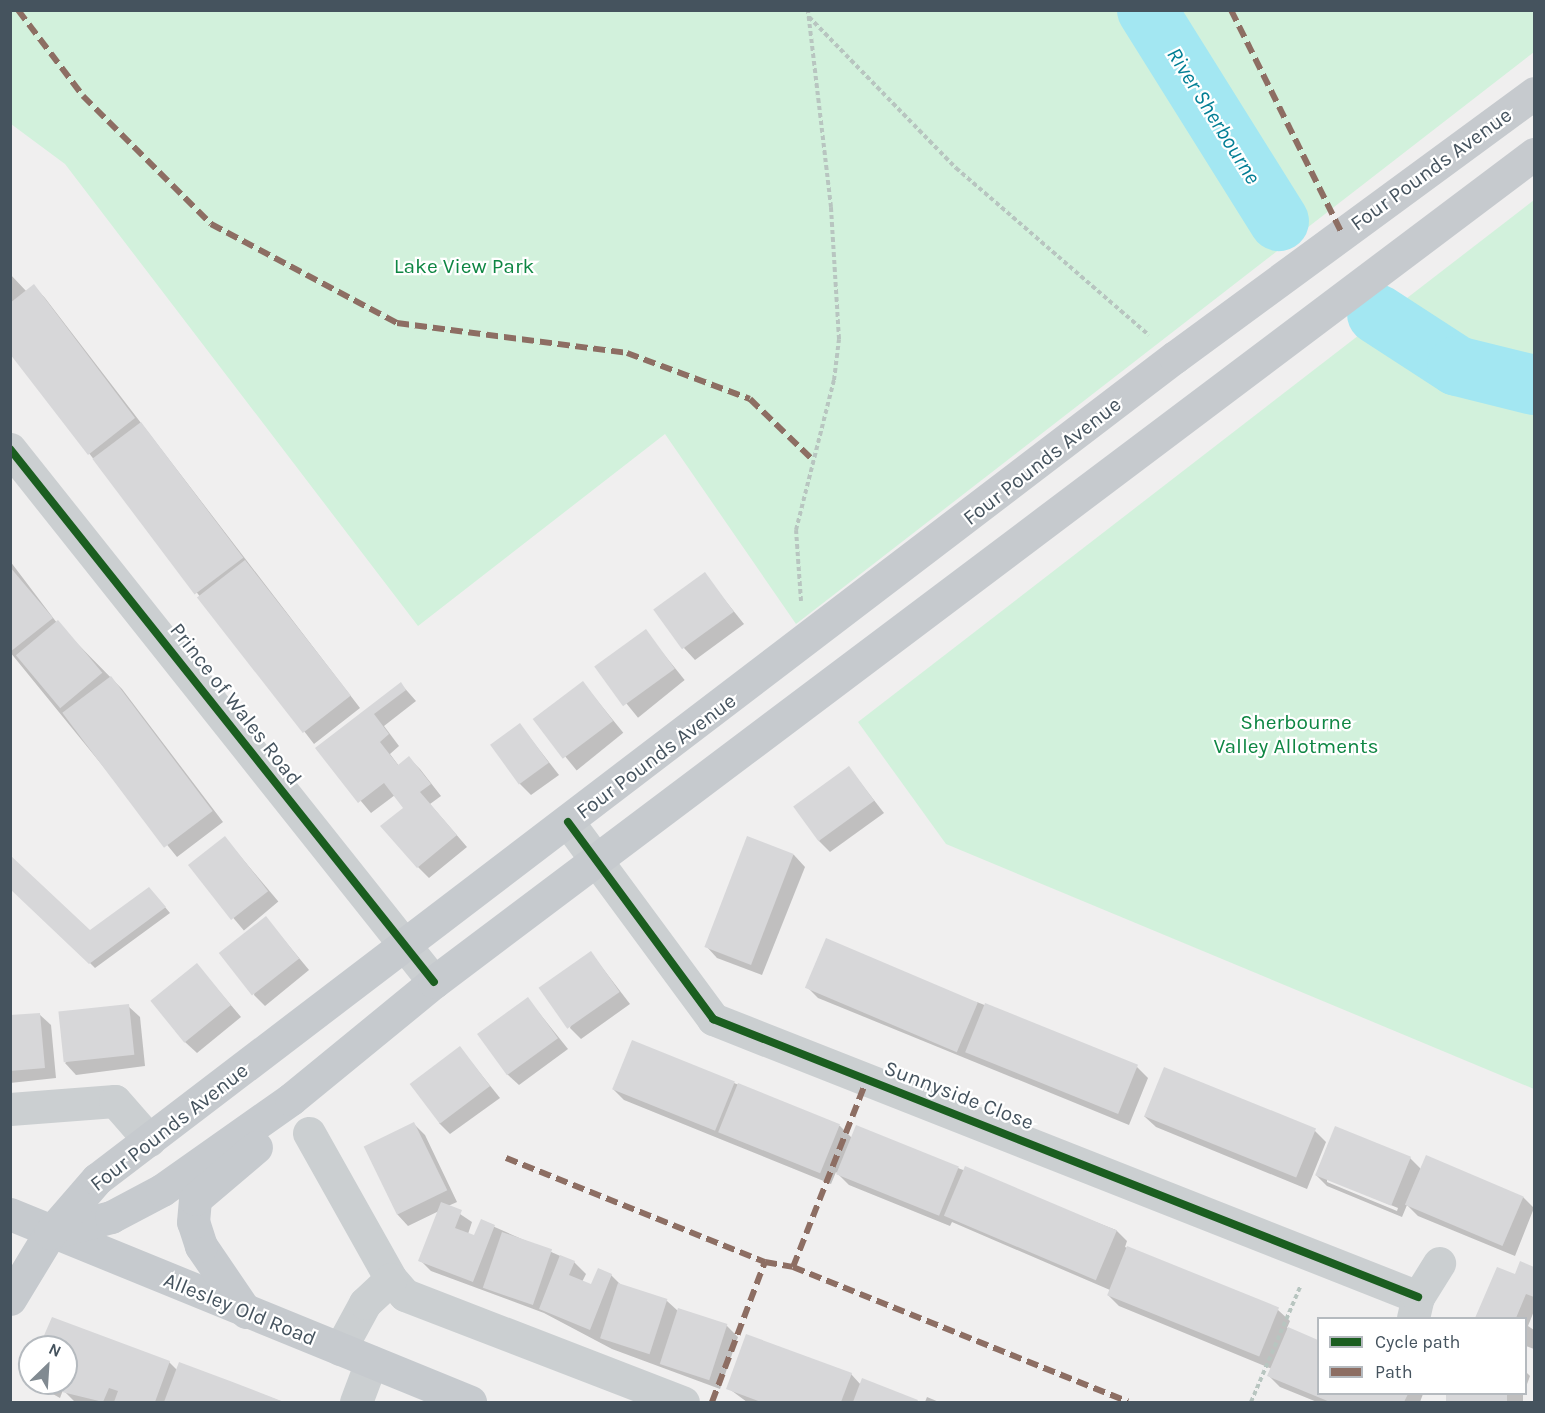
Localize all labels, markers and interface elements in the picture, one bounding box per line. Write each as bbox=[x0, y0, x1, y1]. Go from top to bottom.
water label: River Sherbourne bbox=[1160, 43, 1266, 189]
street label: Four Pounds Avenue bbox=[1345, 102, 1517, 236]
park label: Lake View Park bbox=[394, 253, 534, 279]
street label: Four Pounds Avenue bbox=[958, 392, 1126, 530]
street label: Prince of Wales Road bbox=[165, 618, 307, 790]
street label: Four Pounds Avenue bbox=[571, 688, 741, 824]
park label: Sherbourne Valley Allotments bbox=[1213, 709, 1379, 759]
street label: Sunnyside Close bbox=[881, 1055, 1037, 1135]
street label: Four Pounds Avenue bbox=[85, 1058, 253, 1196]
street label: Allesley Old Road bbox=[160, 1267, 320, 1351]
legend bbox=[1317, 1317, 1527, 1395]
text: Cycle path bbox=[1375, 1331, 1460, 1353]
north arrow bbox=[18, 1335, 78, 1395]
text: N bbox=[46, 1339, 64, 1361]
text: Path bbox=[1375, 1361, 1413, 1383]

